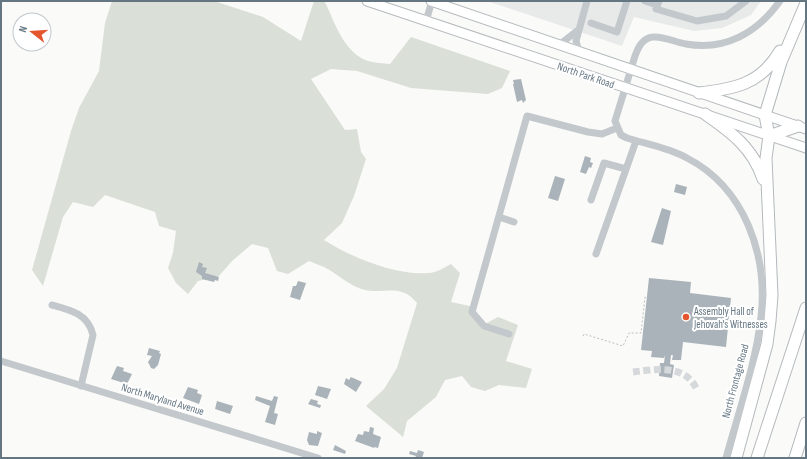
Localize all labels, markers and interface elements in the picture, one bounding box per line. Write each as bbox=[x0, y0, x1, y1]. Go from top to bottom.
north arrow bbox=[12, 12, 52, 52]
text: N bbox=[16, 24, 30, 34]
street label: North Park Road bbox=[556, 60, 616, 91]
place label: Assembly Hall of Jehovah's Witnesses bbox=[693, 305, 768, 331]
marker: Assembly Hall of Jehovah's Witnesses bbox=[681, 312, 691, 322]
street label: North Frontage Road bbox=[719, 342, 752, 420]
street label: North Maryland Avenue bbox=[120, 381, 206, 418]

